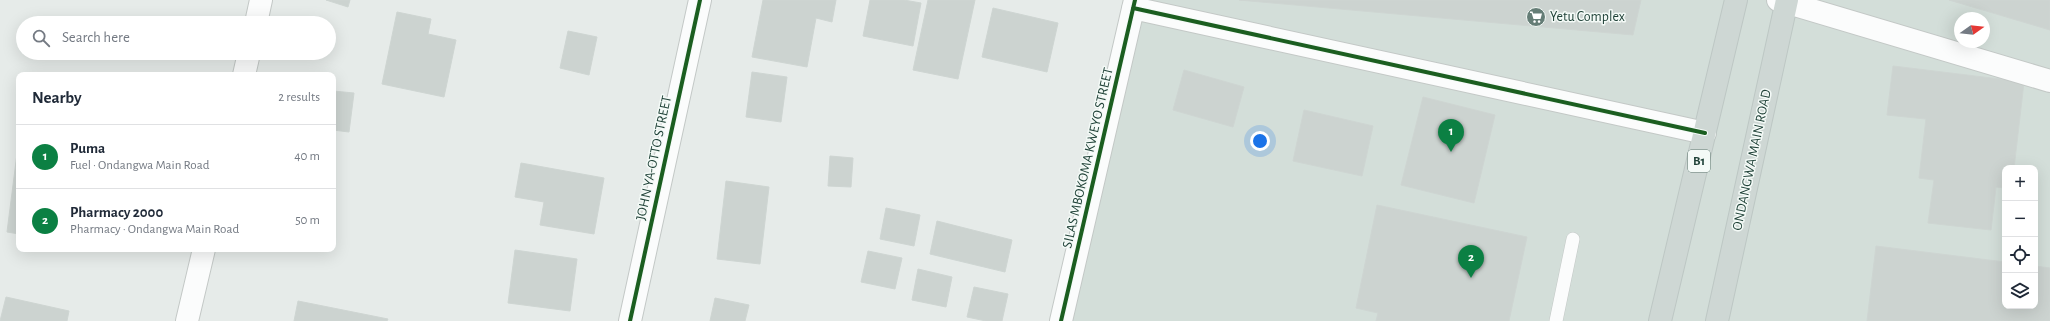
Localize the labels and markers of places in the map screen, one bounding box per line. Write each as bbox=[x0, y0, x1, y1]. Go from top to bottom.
supermarket icon: Yetu Complex bbox=[1525, 6, 1547, 28]
place label: Yetu Complex bbox=[1550, 10, 1625, 24]
pin: 1 bbox=[1438, 119, 1464, 152]
pin: 2 bbox=[1458, 245, 1484, 278]

